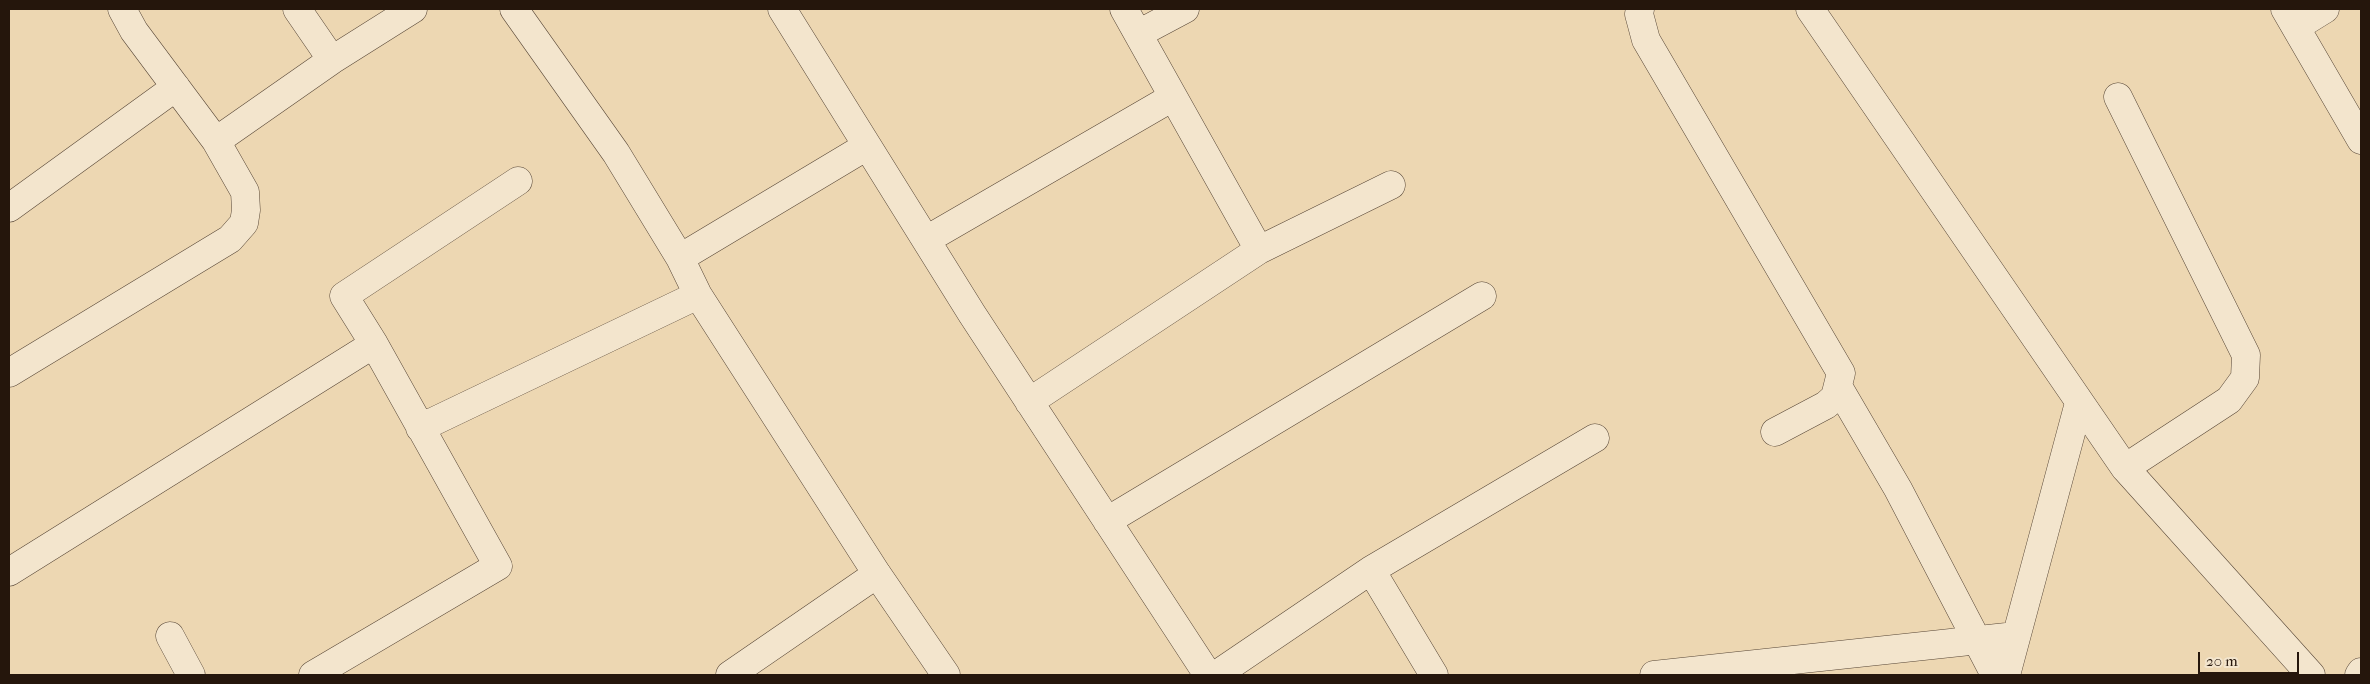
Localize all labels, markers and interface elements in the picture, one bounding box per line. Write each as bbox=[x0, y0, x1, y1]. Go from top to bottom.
scale bar bbox=[2200, 642, 2301, 674]
text: 20 m bbox=[2206, 652, 2238, 670]

